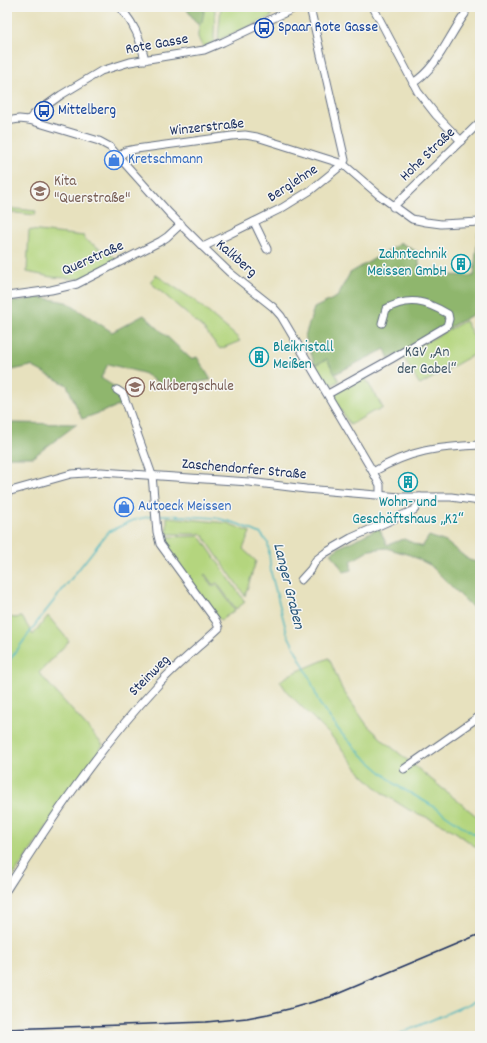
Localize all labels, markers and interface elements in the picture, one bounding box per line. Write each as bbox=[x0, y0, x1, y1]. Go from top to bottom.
bus stop icon: Spaar Rote Gasse bbox=[253, 17, 275, 39]
place label: Spaar Rote Gasse bbox=[278, 17, 378, 39]
street label: Rote Gasse bbox=[124, 29, 191, 61]
bus stop icon: Mittelberg bbox=[33, 100, 55, 122]
place label: Mittelberg bbox=[58, 100, 116, 122]
street label: Winzerstraße bbox=[169, 113, 246, 143]
street label: Hohe Straße bbox=[395, 123, 461, 187]
shop icon: Kretschmann bbox=[103, 149, 125, 171]
place label: Kretschmann bbox=[128, 149, 203, 171]
street label: Berglehne bbox=[263, 159, 323, 209]
place label: Kita "Querstraße" bbox=[54, 171, 130, 210]
school or university icon: Kita "Querstraße" bbox=[29, 180, 51, 202]
street label: Querstraße bbox=[59, 235, 128, 282]
street label: Kalkberg bbox=[210, 235, 262, 283]
place label: Zahntechnik Meissen GmbH bbox=[367, 244, 447, 283]
building icon: Zahntechnik Meissen GmbH bbox=[450, 253, 472, 275]
place label: Bleikristall Meißen bbox=[273, 337, 334, 376]
park label: KGV „An der Gabel“ bbox=[397, 342, 457, 381]
building icon: Bleikristall Meißen bbox=[248, 346, 270, 368]
school or university icon: Kalkbergschule bbox=[124, 376, 146, 398]
place label: Kalkbergschule bbox=[149, 376, 234, 398]
street label: Zaschendorfer Straße bbox=[181, 454, 308, 486]
building icon: Wohn- und Geschäftshaus „K2“ bbox=[397, 471, 419, 493]
place label: Wohn- und Geschäftshaus „K2“ bbox=[352, 492, 464, 531]
shop icon: Autoeck Meissen bbox=[113, 496, 135, 518]
place label: Autoeck Meissen bbox=[138, 496, 231, 518]
water label: Langer Graben bbox=[266, 541, 310, 632]
street label: Steinweg bbox=[124, 650, 176, 702]

